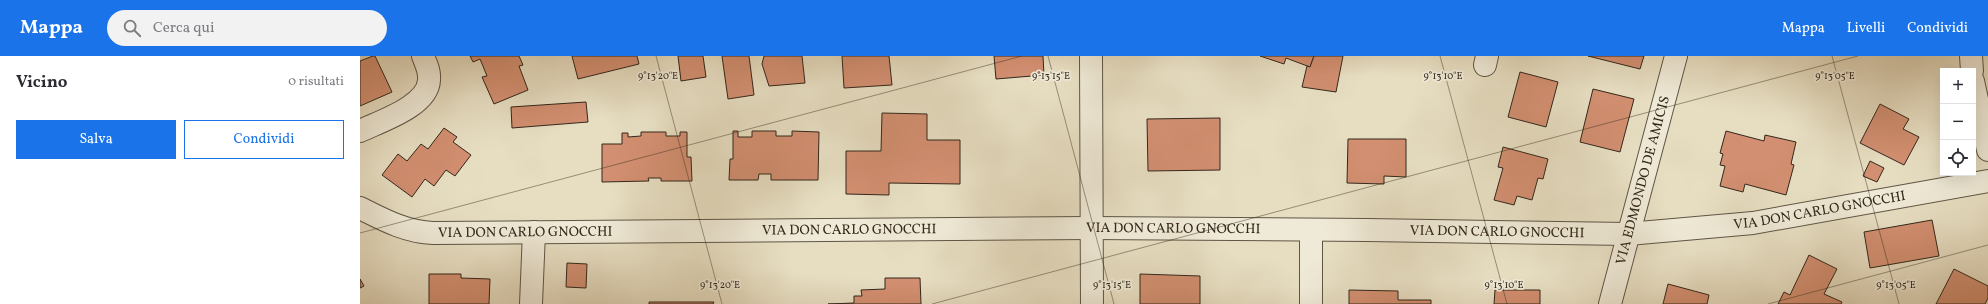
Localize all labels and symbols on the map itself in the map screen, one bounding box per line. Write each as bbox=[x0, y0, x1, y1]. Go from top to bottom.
text: 9°13'20"E bbox=[638, 69, 678, 83]
text: 9°13'15"E bbox=[1032, 69, 1070, 83]
text: 9°13'10"E bbox=[1424, 69, 1462, 83]
text: 9°13'05"E bbox=[1815, 69, 1855, 83]
street label: VIA EDMONDO DE AMICIS bbox=[1611, 94, 1674, 267]
street label: VIA DON CARLO GNOCCHI bbox=[1733, 186, 1907, 234]
street label: VIA DON CARLO GNOCCHI bbox=[1086, 218, 1261, 239]
street label: VIA DON CARLO GNOCCHI bbox=[762, 220, 937, 240]
street label: VIA DON CARLO GNOCCHI bbox=[1410, 221, 1585, 243]
street label: VIA DON CARLO GNOCCHI bbox=[438, 222, 613, 242]
text: 9°13'20"E bbox=[700, 278, 740, 292]
text: 9°13'15"E bbox=[1093, 278, 1131, 292]
text: 9°13'10"E bbox=[1485, 278, 1523, 292]
text: 9°13'05"E bbox=[1876, 278, 1916, 292]

